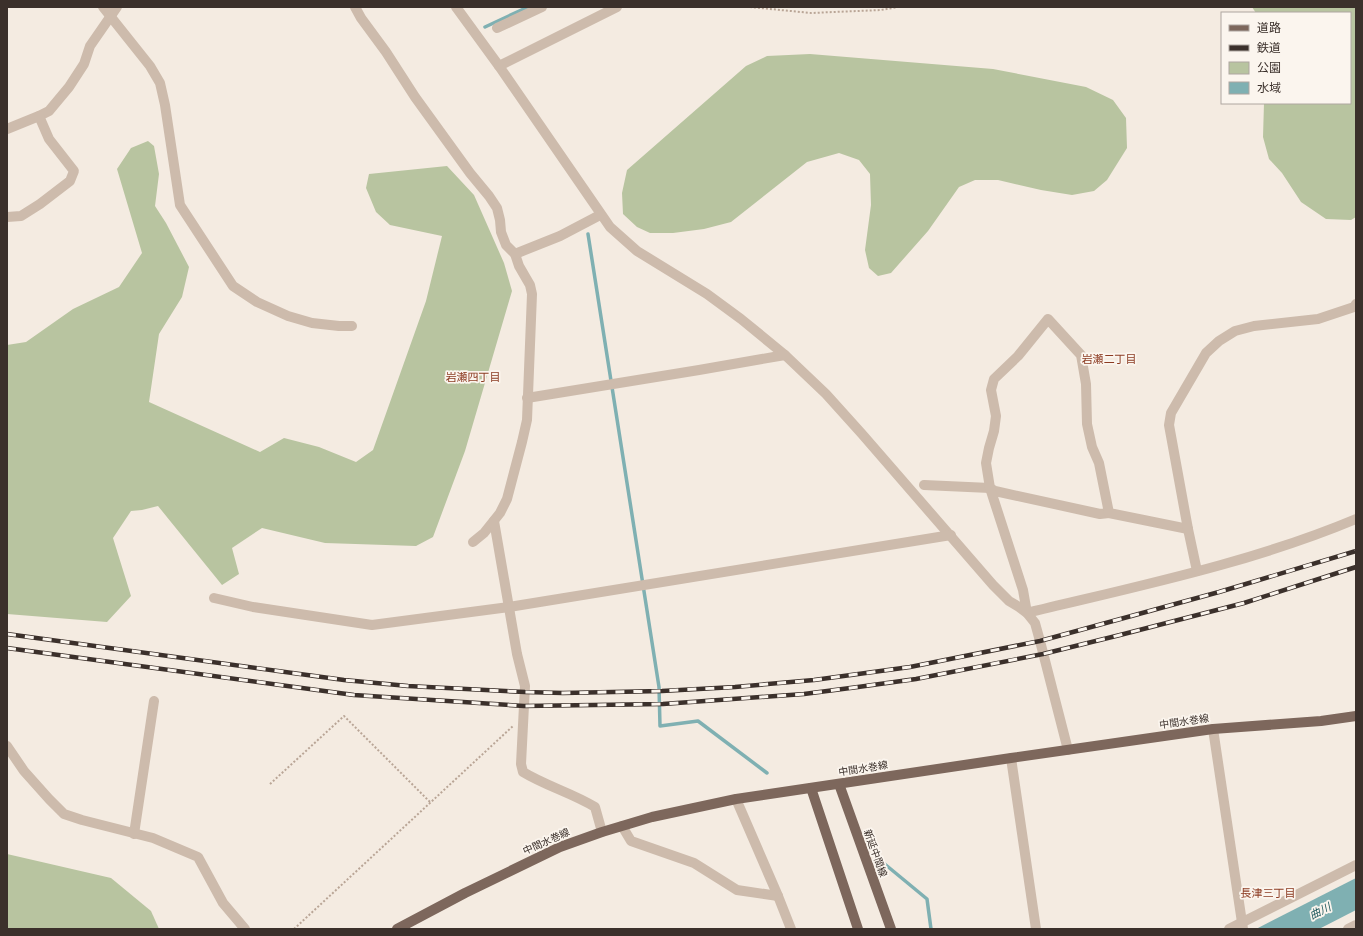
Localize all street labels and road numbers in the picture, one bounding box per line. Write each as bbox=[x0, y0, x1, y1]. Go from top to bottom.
street label: 中間水巻線 bbox=[1158, 712, 1210, 730]
street label: 中間水巻線 bbox=[837, 758, 889, 778]
street label: 中間水巻線 bbox=[521, 825, 571, 857]
street label: 新延中間線 bbox=[862, 827, 890, 879]

